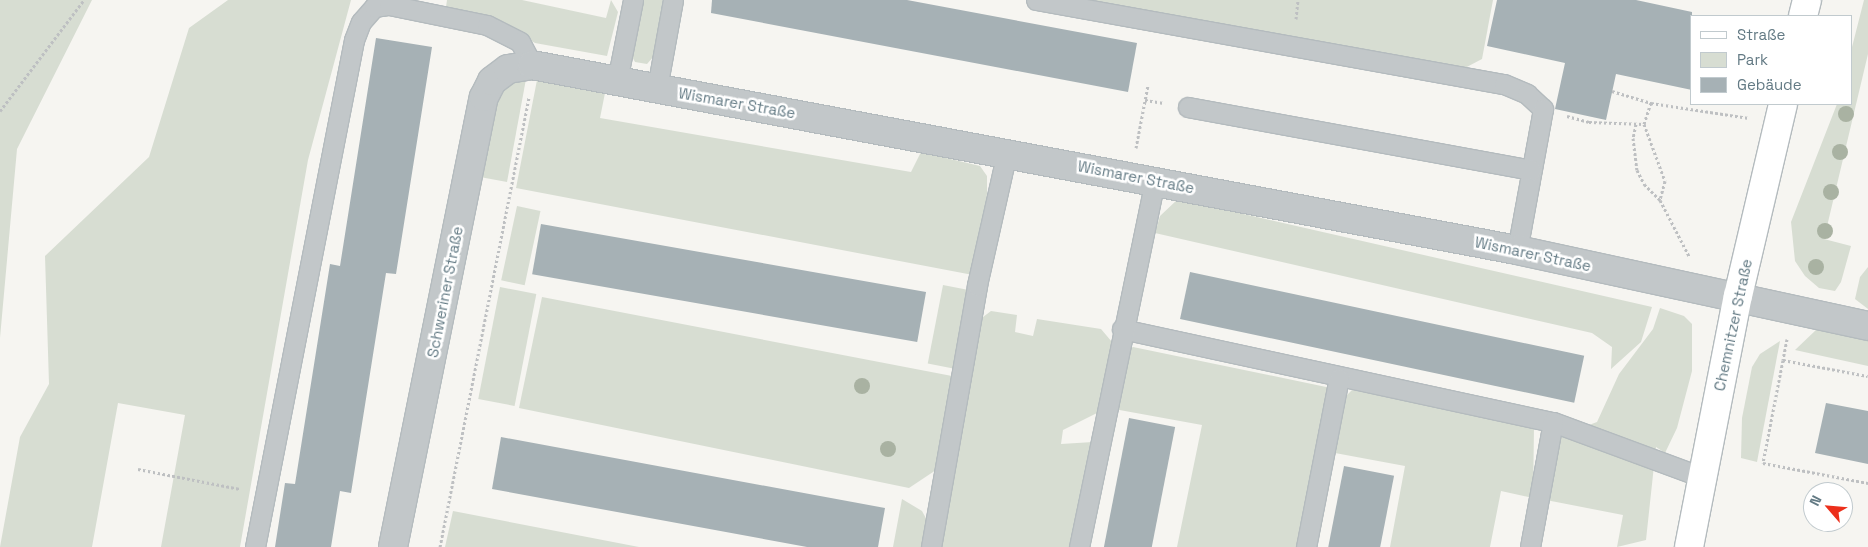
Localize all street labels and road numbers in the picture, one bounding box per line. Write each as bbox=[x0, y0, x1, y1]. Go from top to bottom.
street label: Wismarer Straße bbox=[677, 84, 797, 122]
street label: Wismarer Straße bbox=[1076, 157, 1196, 197]
street label: Schweriner Straße bbox=[423, 225, 467, 359]
street label: Wismarer Straße bbox=[1473, 233, 1593, 275]
street label: Chemnitzer Straße bbox=[1710, 257, 1756, 393]

